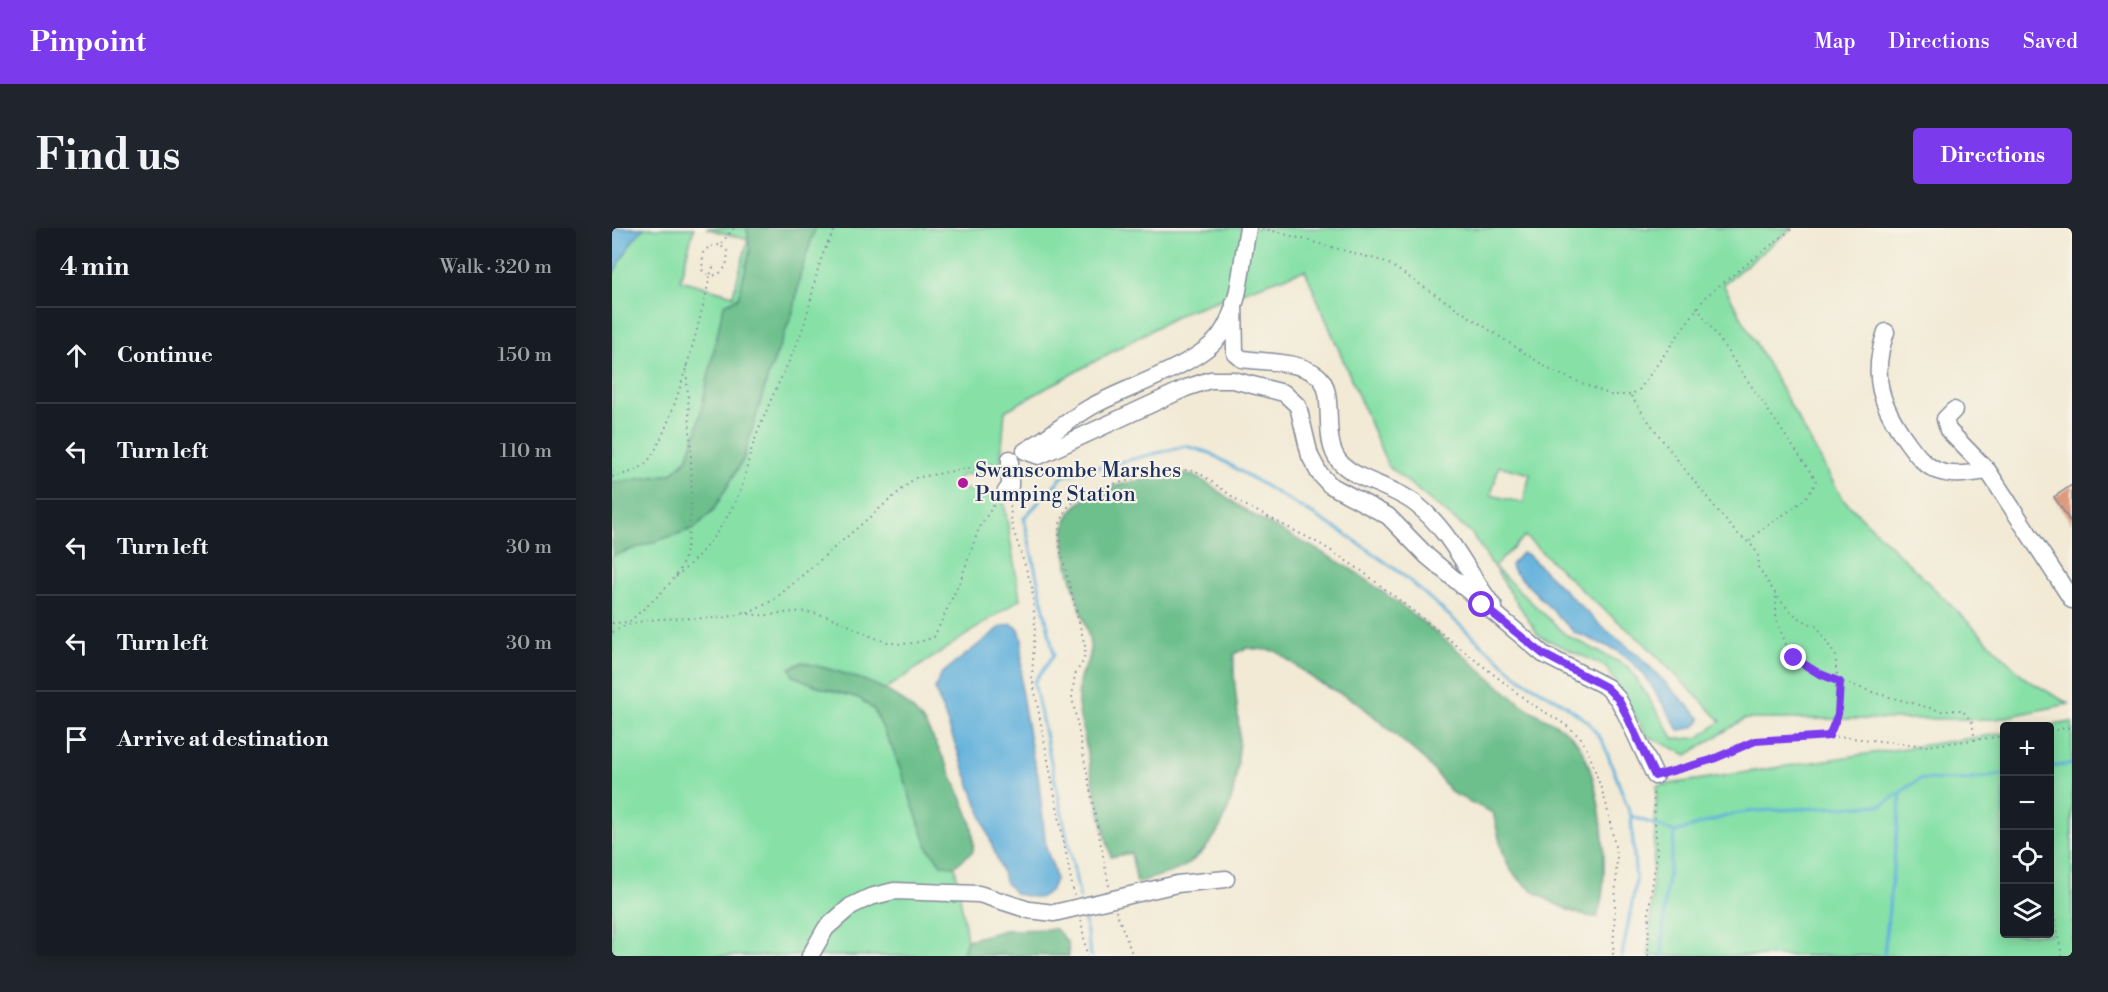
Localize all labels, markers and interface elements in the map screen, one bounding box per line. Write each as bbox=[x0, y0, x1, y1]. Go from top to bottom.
text: Pinpoint bbox=[30, 25, 146, 60]
text: Map bbox=[1814, 29, 1856, 55]
text: Directions bbox=[1889, 29, 1990, 55]
text: Saved bbox=[2023, 29, 2078, 55]
button: Directions bbox=[1913, 128, 2072, 184]
text: Find us bbox=[36, 130, 180, 183]
text: 4 min bbox=[60, 251, 130, 283]
text: Walk · 320 m bbox=[440, 255, 552, 280]
icon: ahead bbox=[60, 339, 93, 372]
text: Continue bbox=[117, 342, 213, 369]
text: 150 m bbox=[497, 343, 552, 368]
icon: left bbox=[60, 435, 93, 468]
text: Turn left bbox=[117, 438, 208, 465]
text: 110 m bbox=[500, 439, 552, 464]
place label: Swanscombe Marshes Pumping Station bbox=[975, 458, 1181, 508]
marker: Swanscombe Marshes Pumping Station bbox=[956, 476, 970, 490]
icon: left bbox=[60, 531, 93, 564]
text: Turn left bbox=[117, 534, 208, 561]
text: 30 m bbox=[506, 535, 552, 560]
route start bbox=[1468, 591, 1494, 617]
icon: left bbox=[60, 627, 93, 660]
text: Turn left bbox=[117, 630, 208, 657]
text: 30 m bbox=[506, 631, 552, 656]
route end bbox=[1780, 644, 1806, 670]
map controls bbox=[2000, 722, 2054, 938]
button: + bbox=[2000, 722, 2054, 776]
icon: arrive bbox=[60, 723, 93, 756]
text: Arrive at destination bbox=[117, 726, 329, 753]
button: − bbox=[2000, 776, 2054, 830]
button: locate bbox=[2000, 830, 2054, 884]
button: layers bbox=[2000, 884, 2054, 938]

